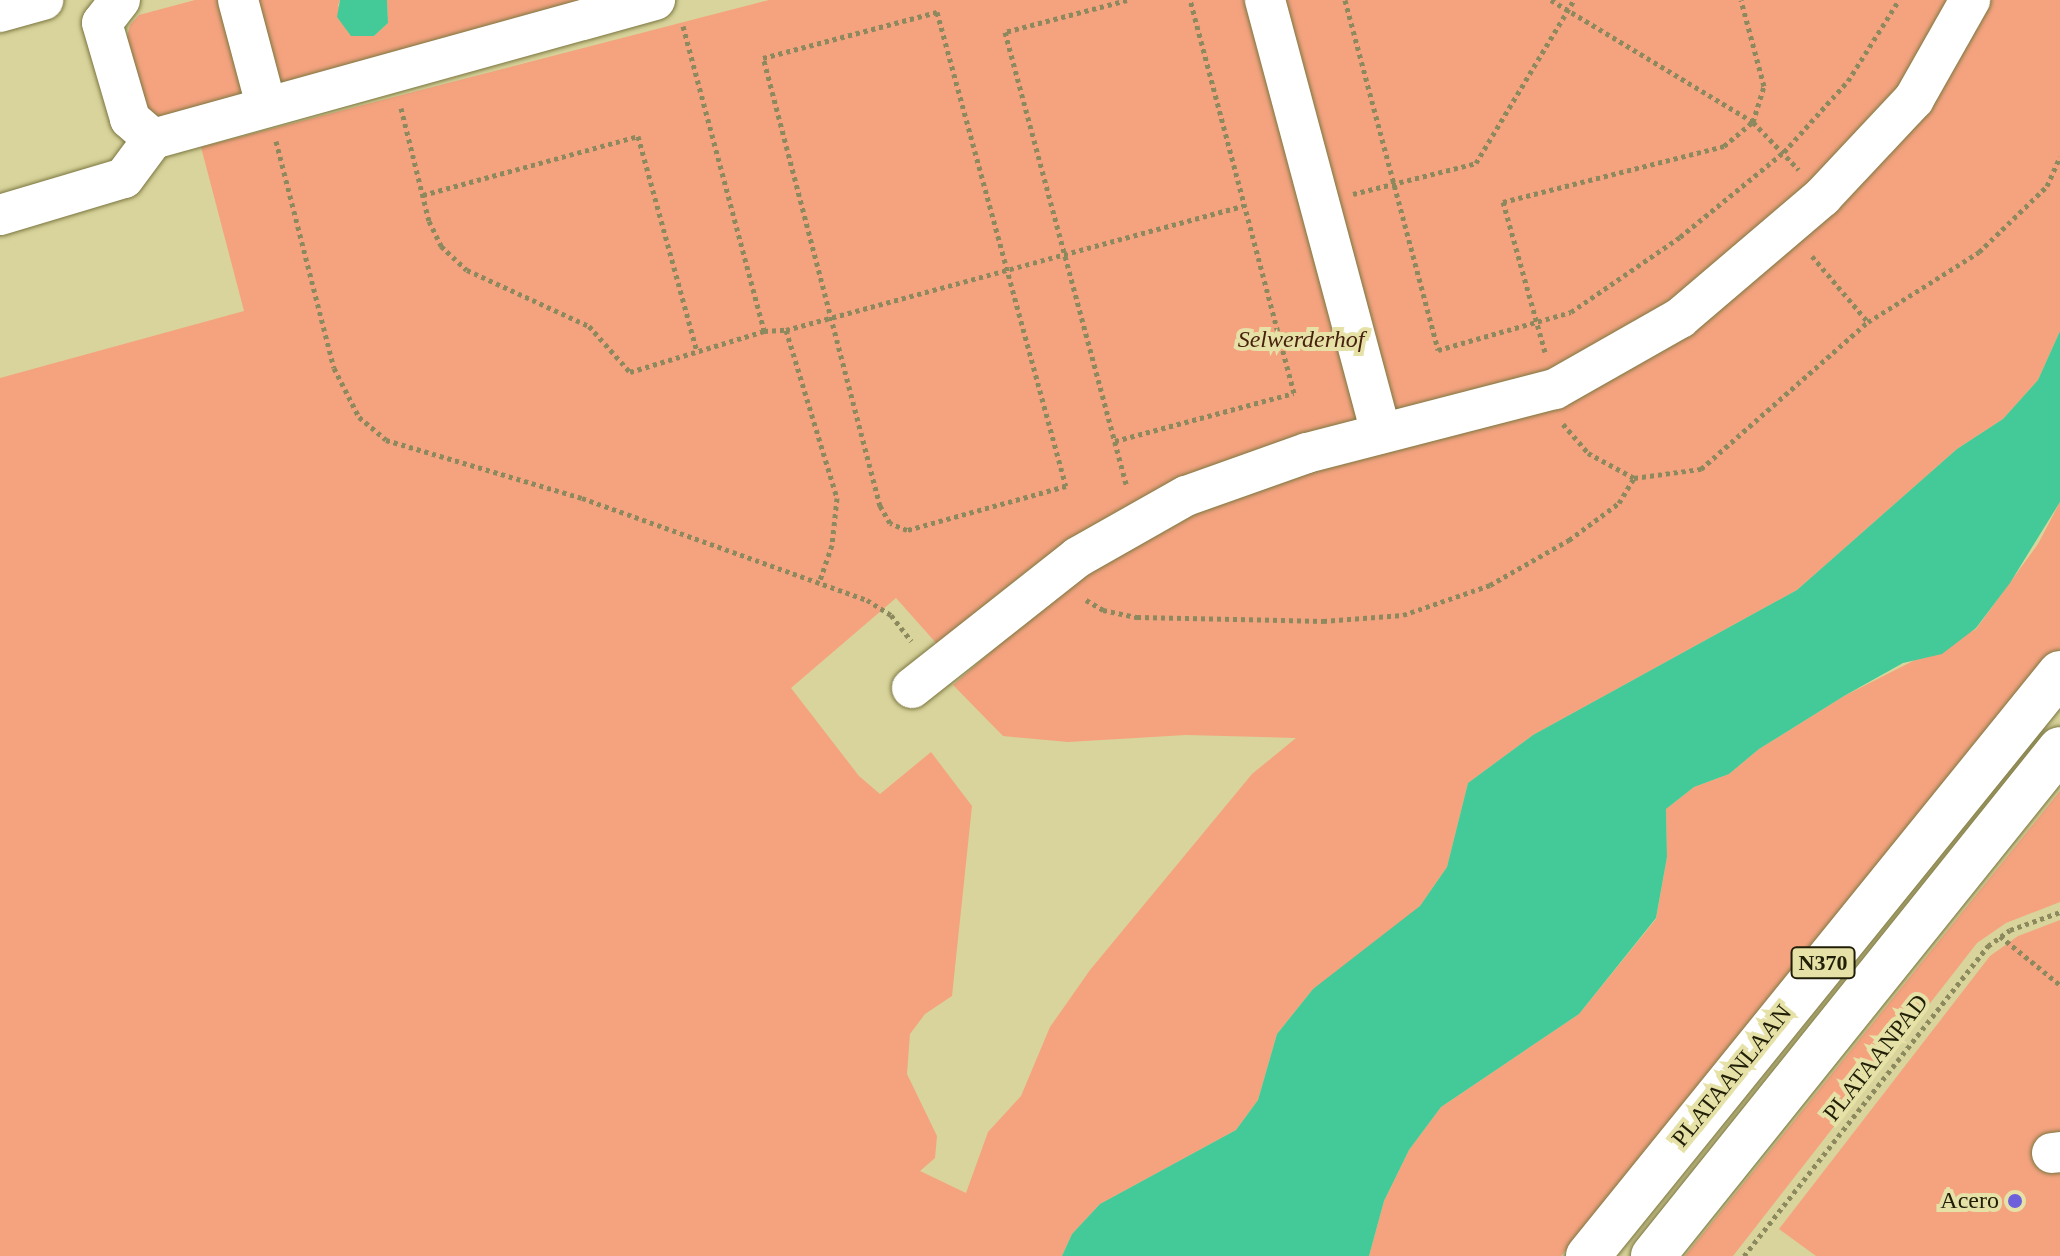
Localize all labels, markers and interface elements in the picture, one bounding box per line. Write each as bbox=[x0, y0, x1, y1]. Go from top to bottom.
park label: Selwerderhof bbox=[1238, 326, 1364, 354]
road number: N370 bbox=[1789, 945, 1857, 981]
street label: PLATAANPAD bbox=[1817, 989, 1935, 1127]
street label: PLATAANLAAN bbox=[1666, 999, 1798, 1153]
place label: Acero bbox=[1940, 1187, 1999, 1215]
marker: Acero bbox=[2006, 1192, 2024, 1210]

